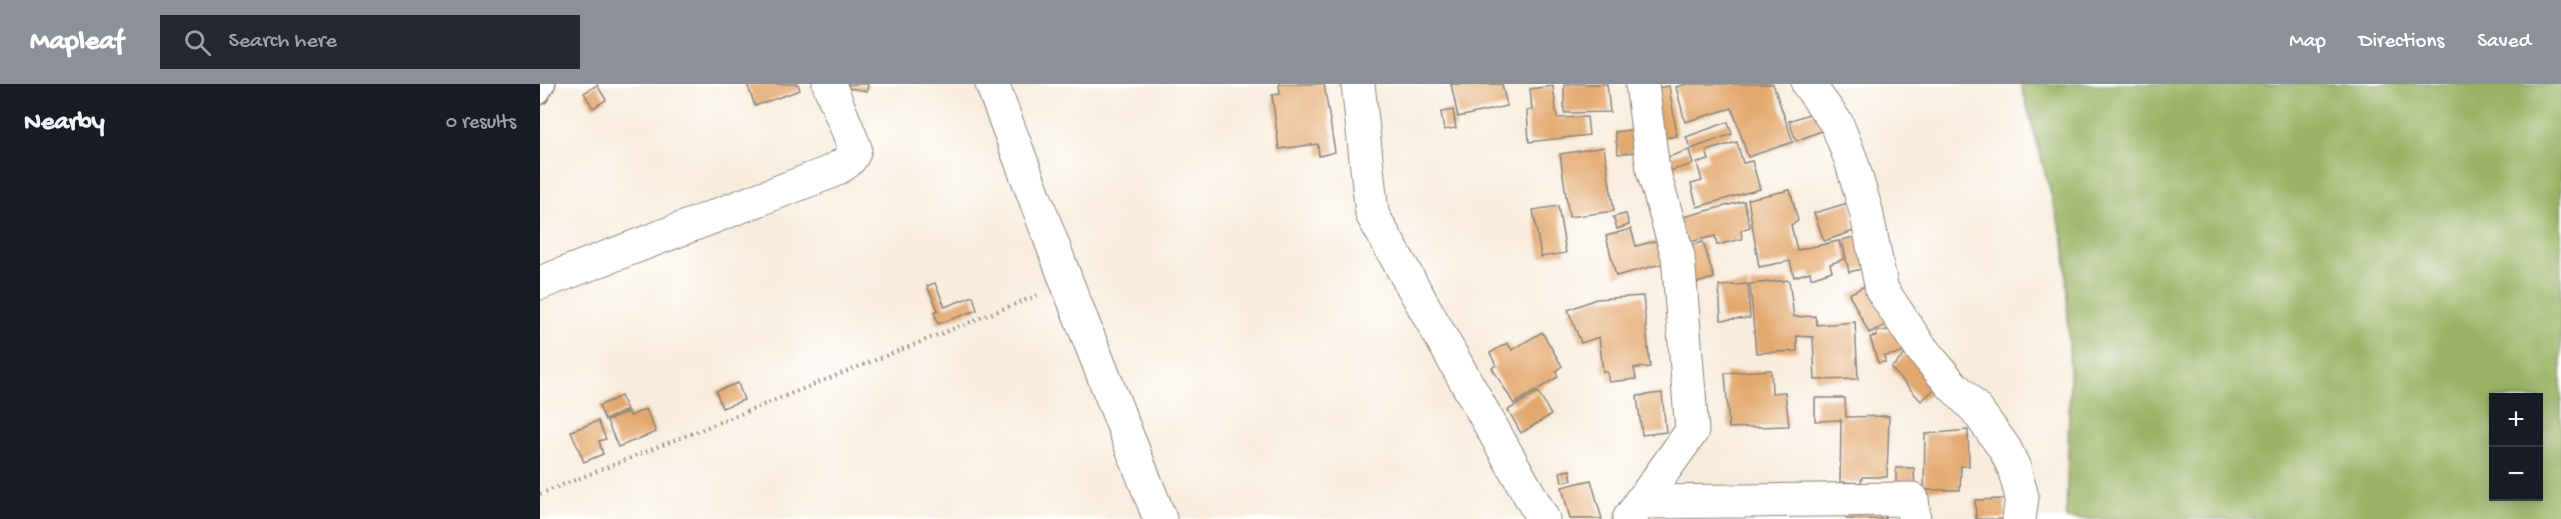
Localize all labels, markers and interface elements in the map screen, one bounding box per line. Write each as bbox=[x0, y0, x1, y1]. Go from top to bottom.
search box bbox=[160, 15, 580, 69]
text: Mapleaf bbox=[30, 26, 124, 59]
icon: search bbox=[181, 26, 214, 59]
text: Search here bbox=[229, 29, 337, 55]
text: Map bbox=[2289, 30, 2326, 55]
text: Directions bbox=[2359, 30, 2444, 55]
text: Saved bbox=[2477, 30, 2531, 55]
text: Nearby bbox=[24, 108, 105, 139]
text: 0 results bbox=[446, 112, 516, 135]
map controls bbox=[2489, 393, 2543, 501]
button: + bbox=[2489, 393, 2543, 447]
button: − bbox=[2489, 447, 2543, 501]

